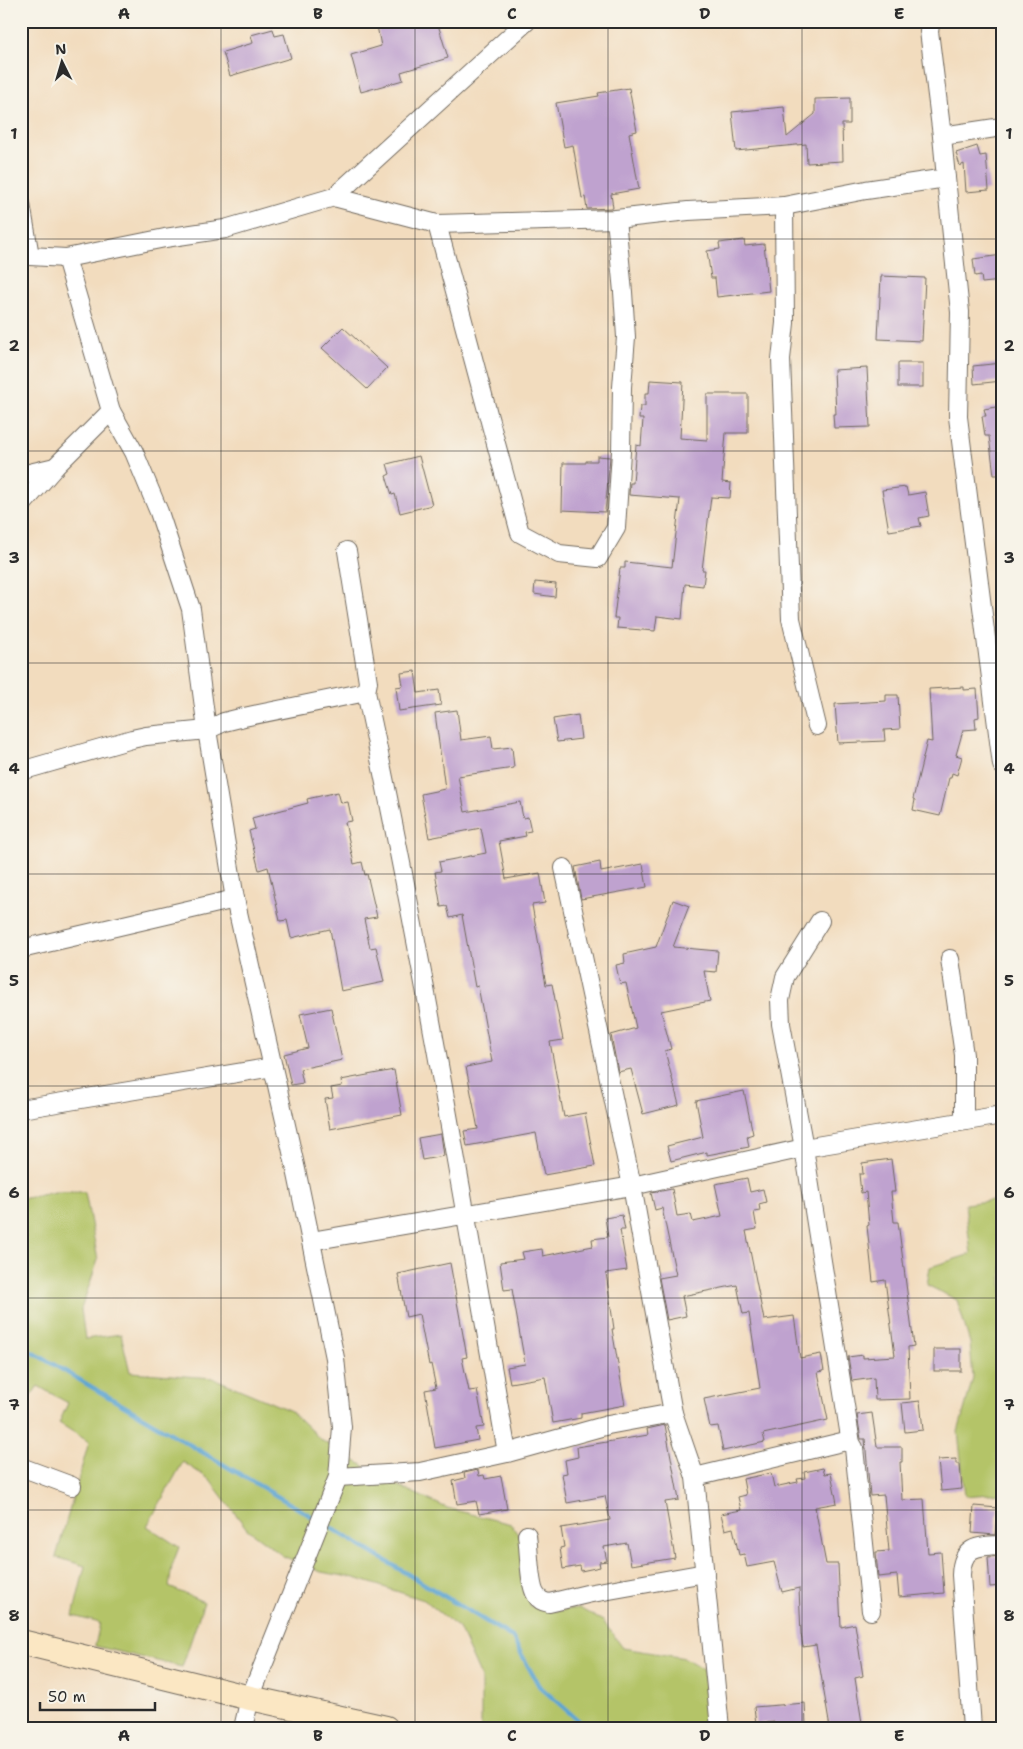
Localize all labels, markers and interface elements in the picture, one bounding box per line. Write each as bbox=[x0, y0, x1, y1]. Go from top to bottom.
text: A bbox=[118, 3, 130, 24]
text: B bbox=[313, 3, 323, 24]
text: C bbox=[507, 3, 517, 24]
text: D bbox=[699, 3, 711, 24]
text: E bbox=[894, 3, 904, 24]
north arrow bbox=[38, 38, 88, 88]
text: N bbox=[55, 40, 67, 58]
text: 1 bbox=[10, 123, 18, 144]
text: 1 bbox=[1005, 123, 1013, 144]
text: 2 bbox=[8, 335, 20, 356]
text: 2 bbox=[1003, 335, 1015, 356]
text: 3 bbox=[8, 547, 20, 568]
text: 3 bbox=[1003, 547, 1015, 568]
text: 4 bbox=[8, 758, 20, 779]
text: 4 bbox=[1003, 758, 1015, 779]
text: 5 bbox=[9, 970, 19, 991]
text: 5 bbox=[1004, 970, 1014, 991]
text: 6 bbox=[8, 1182, 20, 1203]
text: 6 bbox=[1003, 1182, 1015, 1203]
text: 7 bbox=[8, 1394, 20, 1415]
text: 7 bbox=[1003, 1394, 1015, 1415]
text: 8 bbox=[8, 1605, 20, 1626]
text: 8 bbox=[1003, 1605, 1015, 1626]
scale bar bbox=[40, 1679, 155, 1711]
text: 50 m bbox=[48, 1687, 86, 1707]
text: A bbox=[118, 1725, 130, 1746]
text: B bbox=[313, 1725, 323, 1746]
text: C bbox=[507, 1725, 517, 1746]
text: D bbox=[699, 1725, 711, 1746]
text: E bbox=[894, 1725, 904, 1746]

